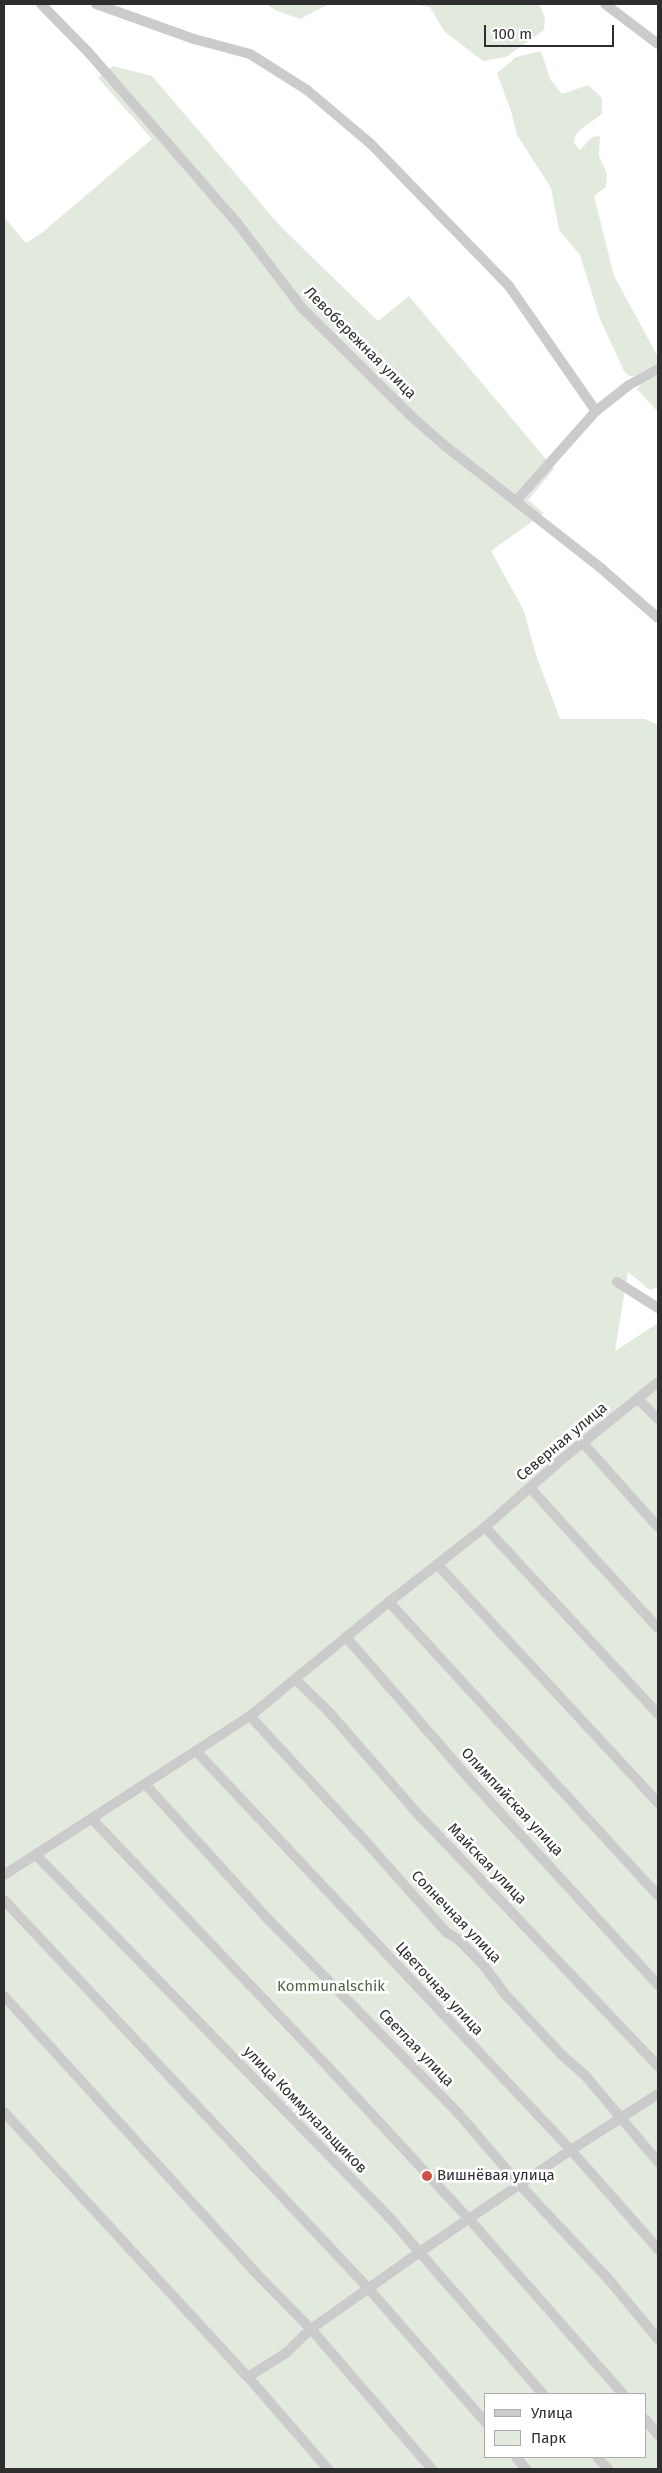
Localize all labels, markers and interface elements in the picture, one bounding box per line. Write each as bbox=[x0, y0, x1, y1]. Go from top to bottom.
scale bar bbox=[487, 15, 617, 47]
text: 100 m bbox=[492, 25, 532, 43]
street label: Левобережная улица bbox=[300, 283, 420, 403]
street label: Северная улица bbox=[513, 1399, 611, 1485]
street label: Олимпийская улица bbox=[457, 1744, 567, 1860]
street label: Майская улица bbox=[444, 1820, 530, 1908]
street label: Солнечная улица bbox=[407, 1867, 505, 1967]
street label: Цветочная улица bbox=[391, 1939, 487, 2039]
park label: Kommunalschik bbox=[277, 1978, 385, 1996]
street label: Светлая улица bbox=[374, 2005, 458, 2091]
street label: улица Коммунальщиков bbox=[240, 2043, 370, 2177]
place label: Вишнёвая улица bbox=[437, 2167, 555, 2185]
marker: Вишнёвая улица bbox=[421, 2170, 433, 2182]
legend bbox=[484, 2393, 647, 2458]
text: Улица bbox=[531, 2404, 573, 2422]
text: Парк bbox=[531, 2429, 566, 2447]

